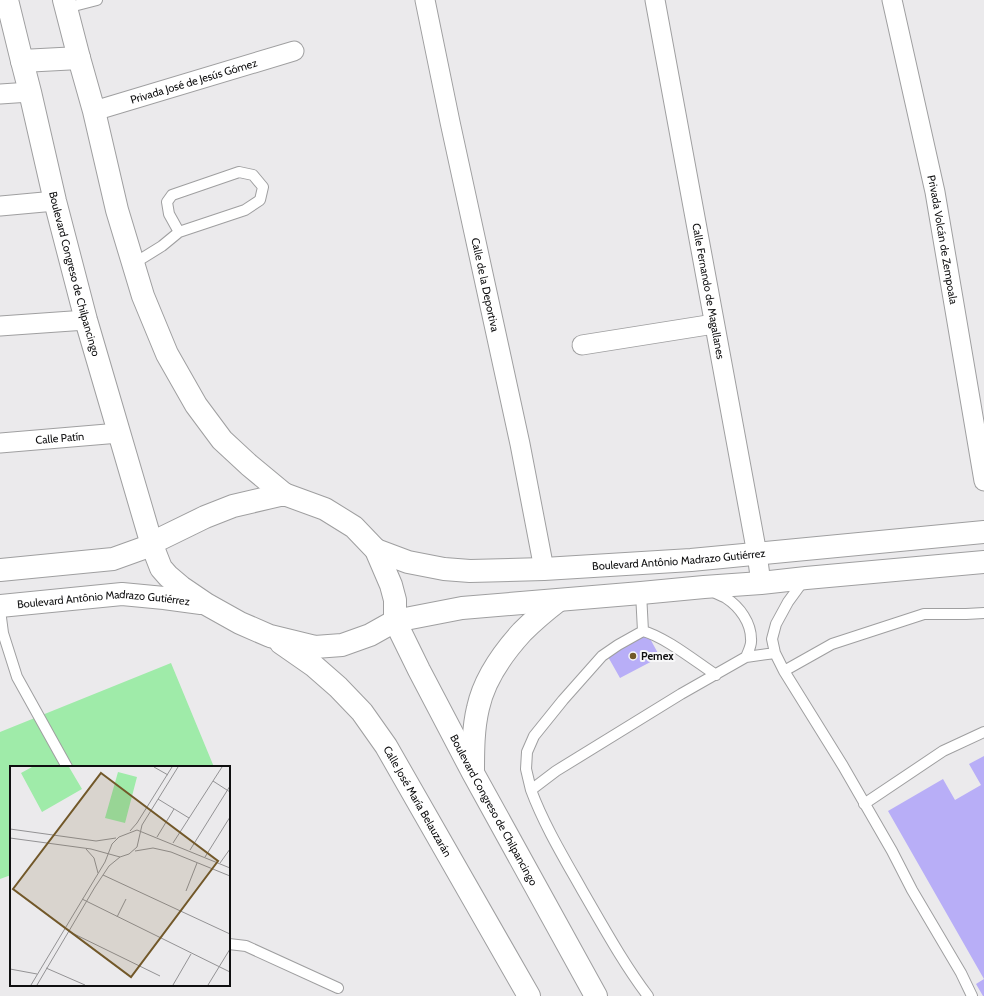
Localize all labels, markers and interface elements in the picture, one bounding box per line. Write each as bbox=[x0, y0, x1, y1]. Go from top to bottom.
street label: Privada José de Jesús Gómez bbox=[128, 55, 259, 107]
street label: Privada Volcán de Zempoala bbox=[924, 174, 961, 306]
street label: Boulevard Congreso de Chilpancingo bbox=[46, 190, 103, 358]
street label: Calle Fernando de Magallanes bbox=[689, 222, 728, 361]
street label: Calle de la Deportiva bbox=[468, 236, 503, 334]
street label: Calle Patín bbox=[35, 429, 85, 447]
street label: Boulevard Antônio Madrazo Gutiérrez bbox=[592, 546, 766, 573]
street label: Boulevard Antônio Madrazo Gutiérrez bbox=[16, 587, 191, 611]
place label: Pemex bbox=[641, 649, 674, 663]
marker: Pemex bbox=[628, 651, 638, 661]
street label: Boulevard Congreso de Chilpancingo bbox=[447, 732, 541, 888]
street label: Calle José María Belauzarán bbox=[380, 743, 455, 859]
inset map bbox=[10, 766, 230, 986]

